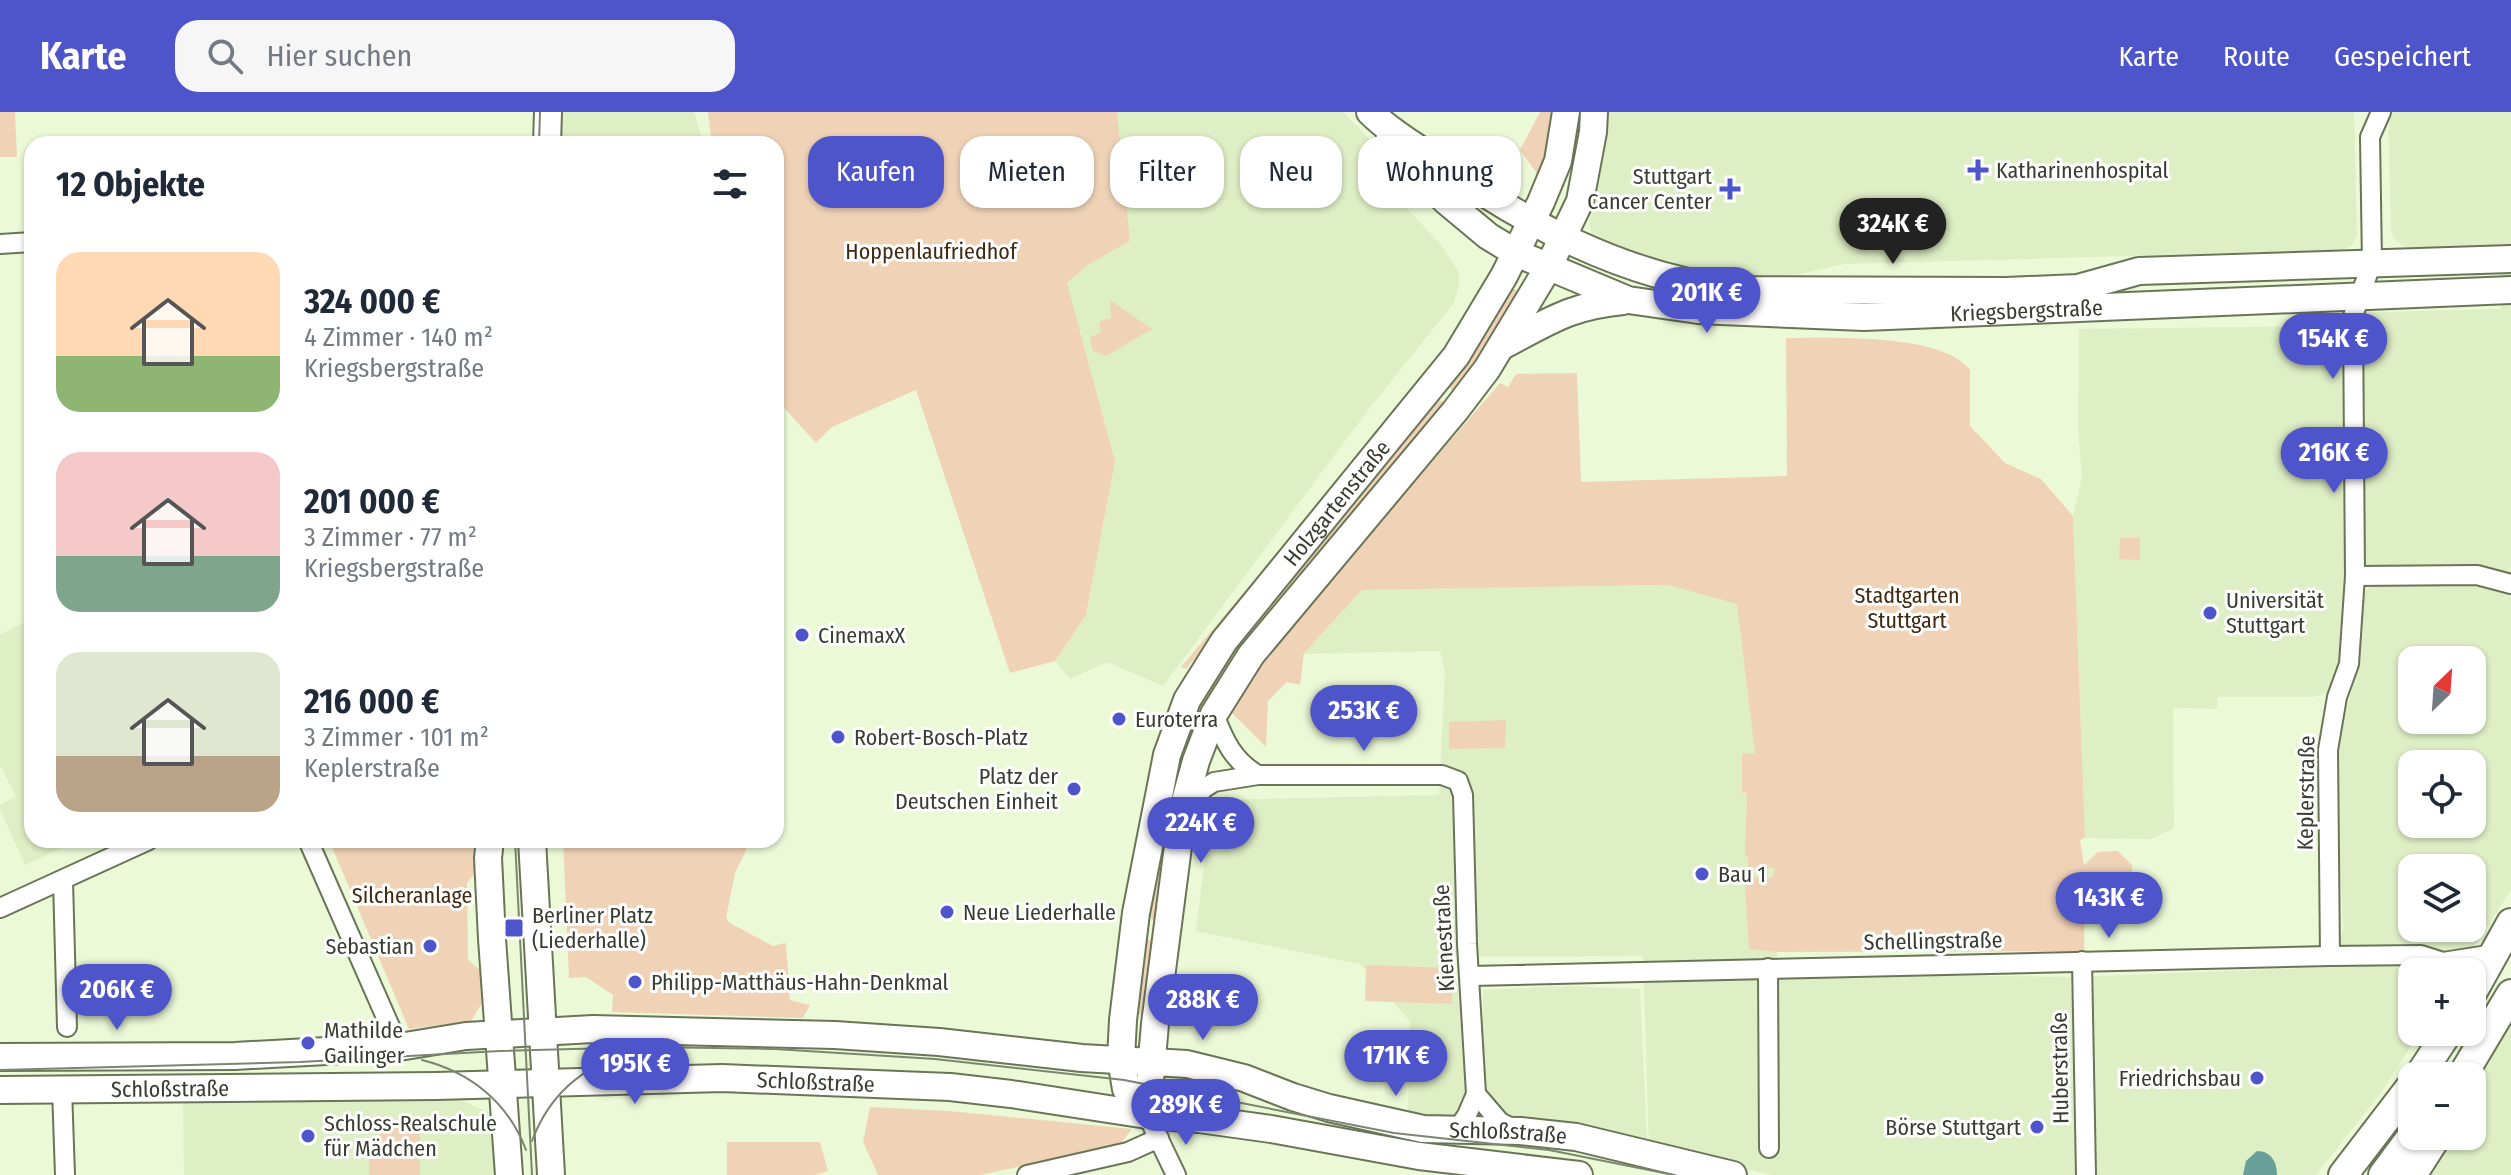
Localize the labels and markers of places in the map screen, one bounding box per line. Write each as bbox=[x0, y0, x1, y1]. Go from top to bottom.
place label: Katharinenhospital bbox=[1996, 157, 2169, 184]
marker: Katharinenhospital bbox=[1967, 159, 1989, 181]
place label: Stuttgart Cancer Center bbox=[1587, 163, 1713, 215]
marker: Stuttgart Cancer Center bbox=[1719, 178, 1741, 200]
pin: 324K € bbox=[1828, 198, 1958, 266]
pin: 201K € bbox=[1642, 267, 1772, 335]
pin: 154K € bbox=[2268, 313, 2398, 381]
pin: 216K € bbox=[2269, 427, 2399, 495]
place label: Universität Stuttgart bbox=[2226, 587, 2325, 639]
marker: Universität Stuttgart bbox=[2201, 604, 2219, 622]
place label: CinemaxX bbox=[818, 622, 906, 649]
marker: CinemaxX bbox=[793, 626, 811, 644]
pin: 253K € bbox=[1299, 685, 1429, 753]
place label: Euroterra bbox=[1135, 706, 1218, 733]
marker: Euroterra bbox=[1110, 710, 1128, 728]
place label: Robert-Bosch-Platz bbox=[854, 724, 1028, 751]
marker: Robert-Bosch-Platz bbox=[829, 728, 847, 746]
place label: Platz der Deutschen Einheit bbox=[895, 763, 1059, 815]
marker: Platz der Deutschen Einheit bbox=[1065, 780, 1083, 798]
pin: 224K € bbox=[1136, 797, 1266, 865]
place label: Bau 1 bbox=[1718, 861, 1766, 888]
marker: Bau 1 bbox=[1693, 865, 1711, 883]
pin: 143K € bbox=[2044, 872, 2174, 940]
place label: Neue Liederhalle bbox=[963, 899, 1116, 926]
place label: Berliner Platz (Liederhalle) bbox=[532, 902, 653, 954]
marker: Neue Liederhalle bbox=[938, 903, 956, 921]
marker: Berliner Platz (Liederhalle) bbox=[503, 917, 525, 939]
place label: Sebastian bbox=[326, 933, 414, 960]
marker: Sebastian bbox=[421, 937, 439, 955]
pin: 206K € bbox=[52, 964, 182, 1032]
place label: Philipp-Matthäus-Hahn-Denkmal bbox=[651, 969, 948, 996]
marker: Philipp-Matthäus-Hahn-Denkmal bbox=[626, 973, 644, 991]
pin: 288K € bbox=[1138, 974, 1268, 1042]
place label: Mathilde Gailinger bbox=[324, 1017, 405, 1069]
pin: 171K € bbox=[1331, 1030, 1461, 1098]
marker: Mathilde Gailinger bbox=[299, 1034, 317, 1052]
pin: 195K € bbox=[570, 1038, 700, 1106]
place label: Friedrichsbau bbox=[2119, 1065, 2241, 1092]
marker: Friedrichsbau bbox=[2248, 1069, 2266, 1087]
pin: 289K € bbox=[1121, 1079, 1251, 1147]
place label: Schloss-Realschule für Mädchen bbox=[324, 1110, 497, 1162]
place label: Börse Stuttgart bbox=[1885, 1114, 2022, 1141]
marker: Börse Stuttgart bbox=[2028, 1118, 2046, 1136]
marker: Schloss-Realschule für Mädchen bbox=[299, 1127, 317, 1145]

